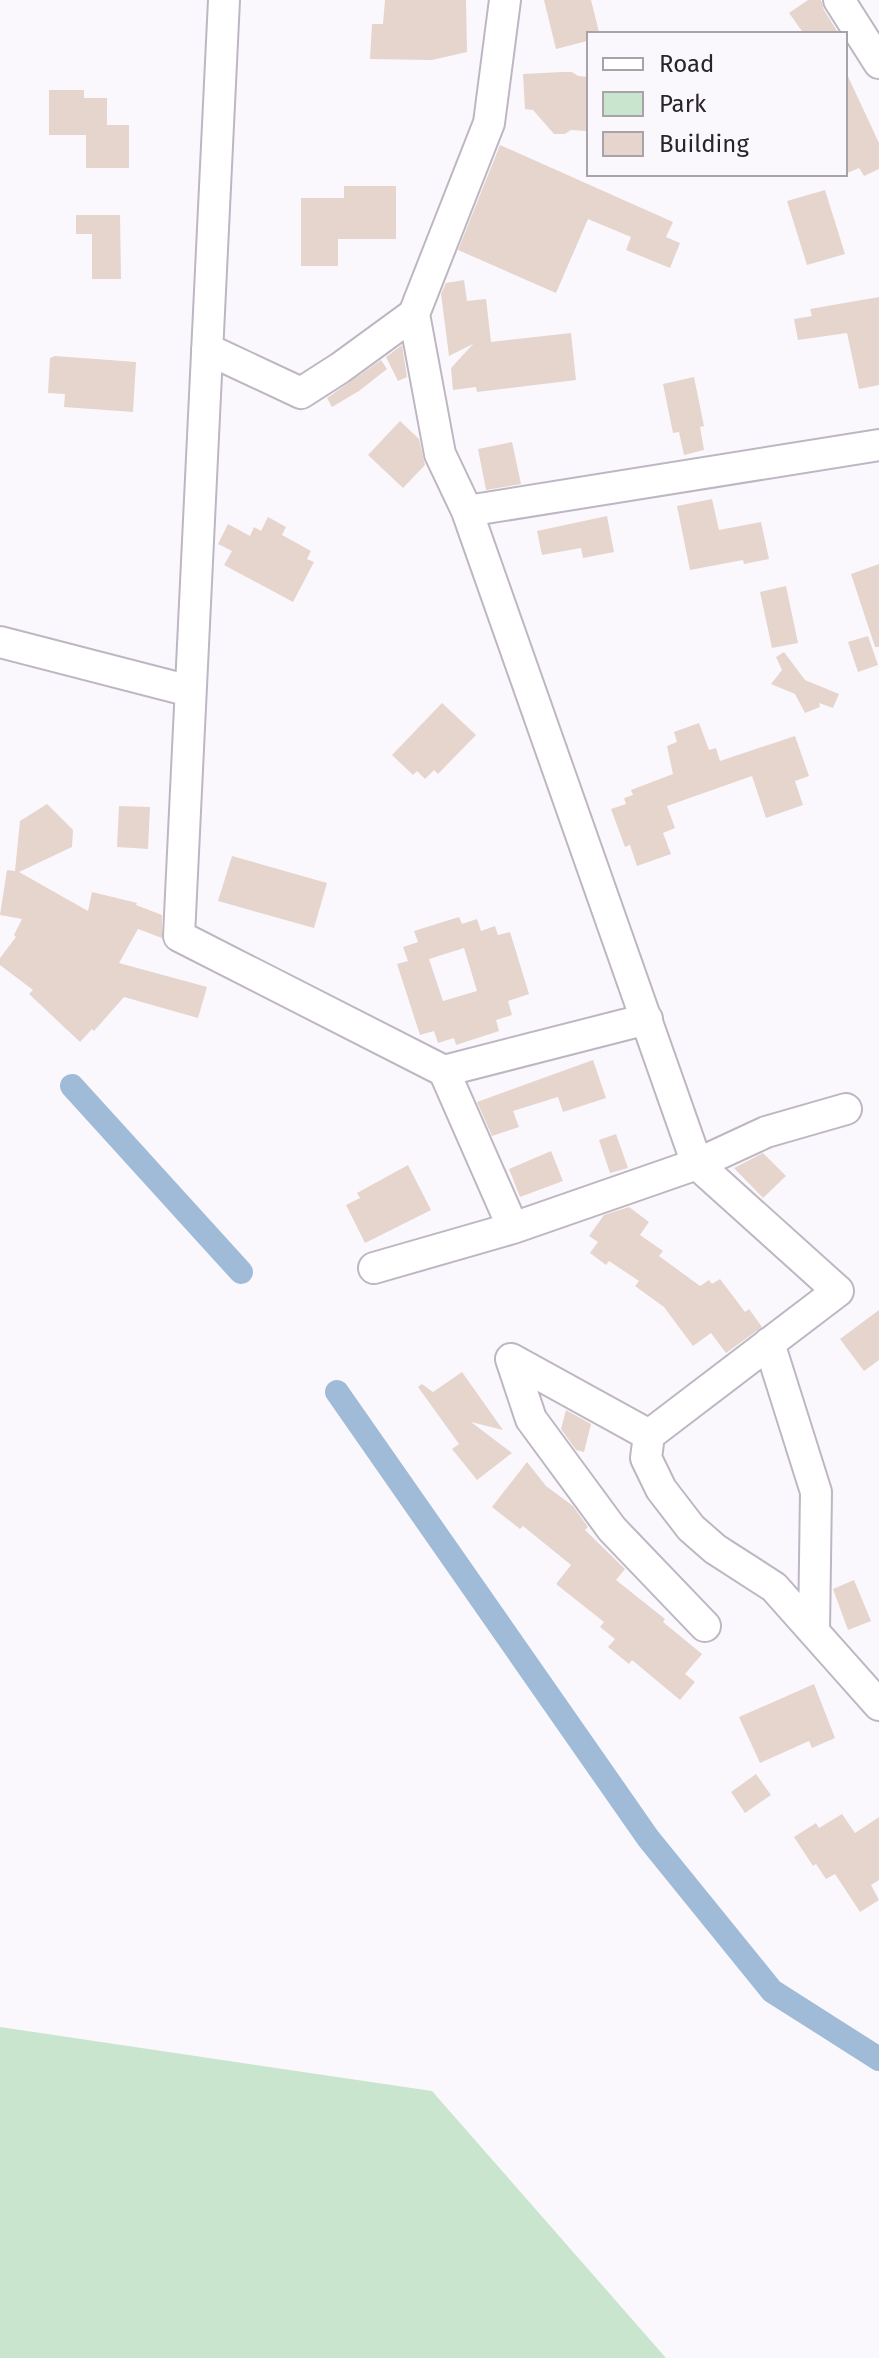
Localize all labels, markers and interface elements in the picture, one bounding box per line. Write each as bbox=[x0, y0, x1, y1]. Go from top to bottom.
legend bbox=[587, 32, 847, 176]
text: Road bbox=[659, 50, 714, 78]
text: Park bbox=[659, 90, 707, 118]
text: Building bbox=[659, 130, 749, 158]

